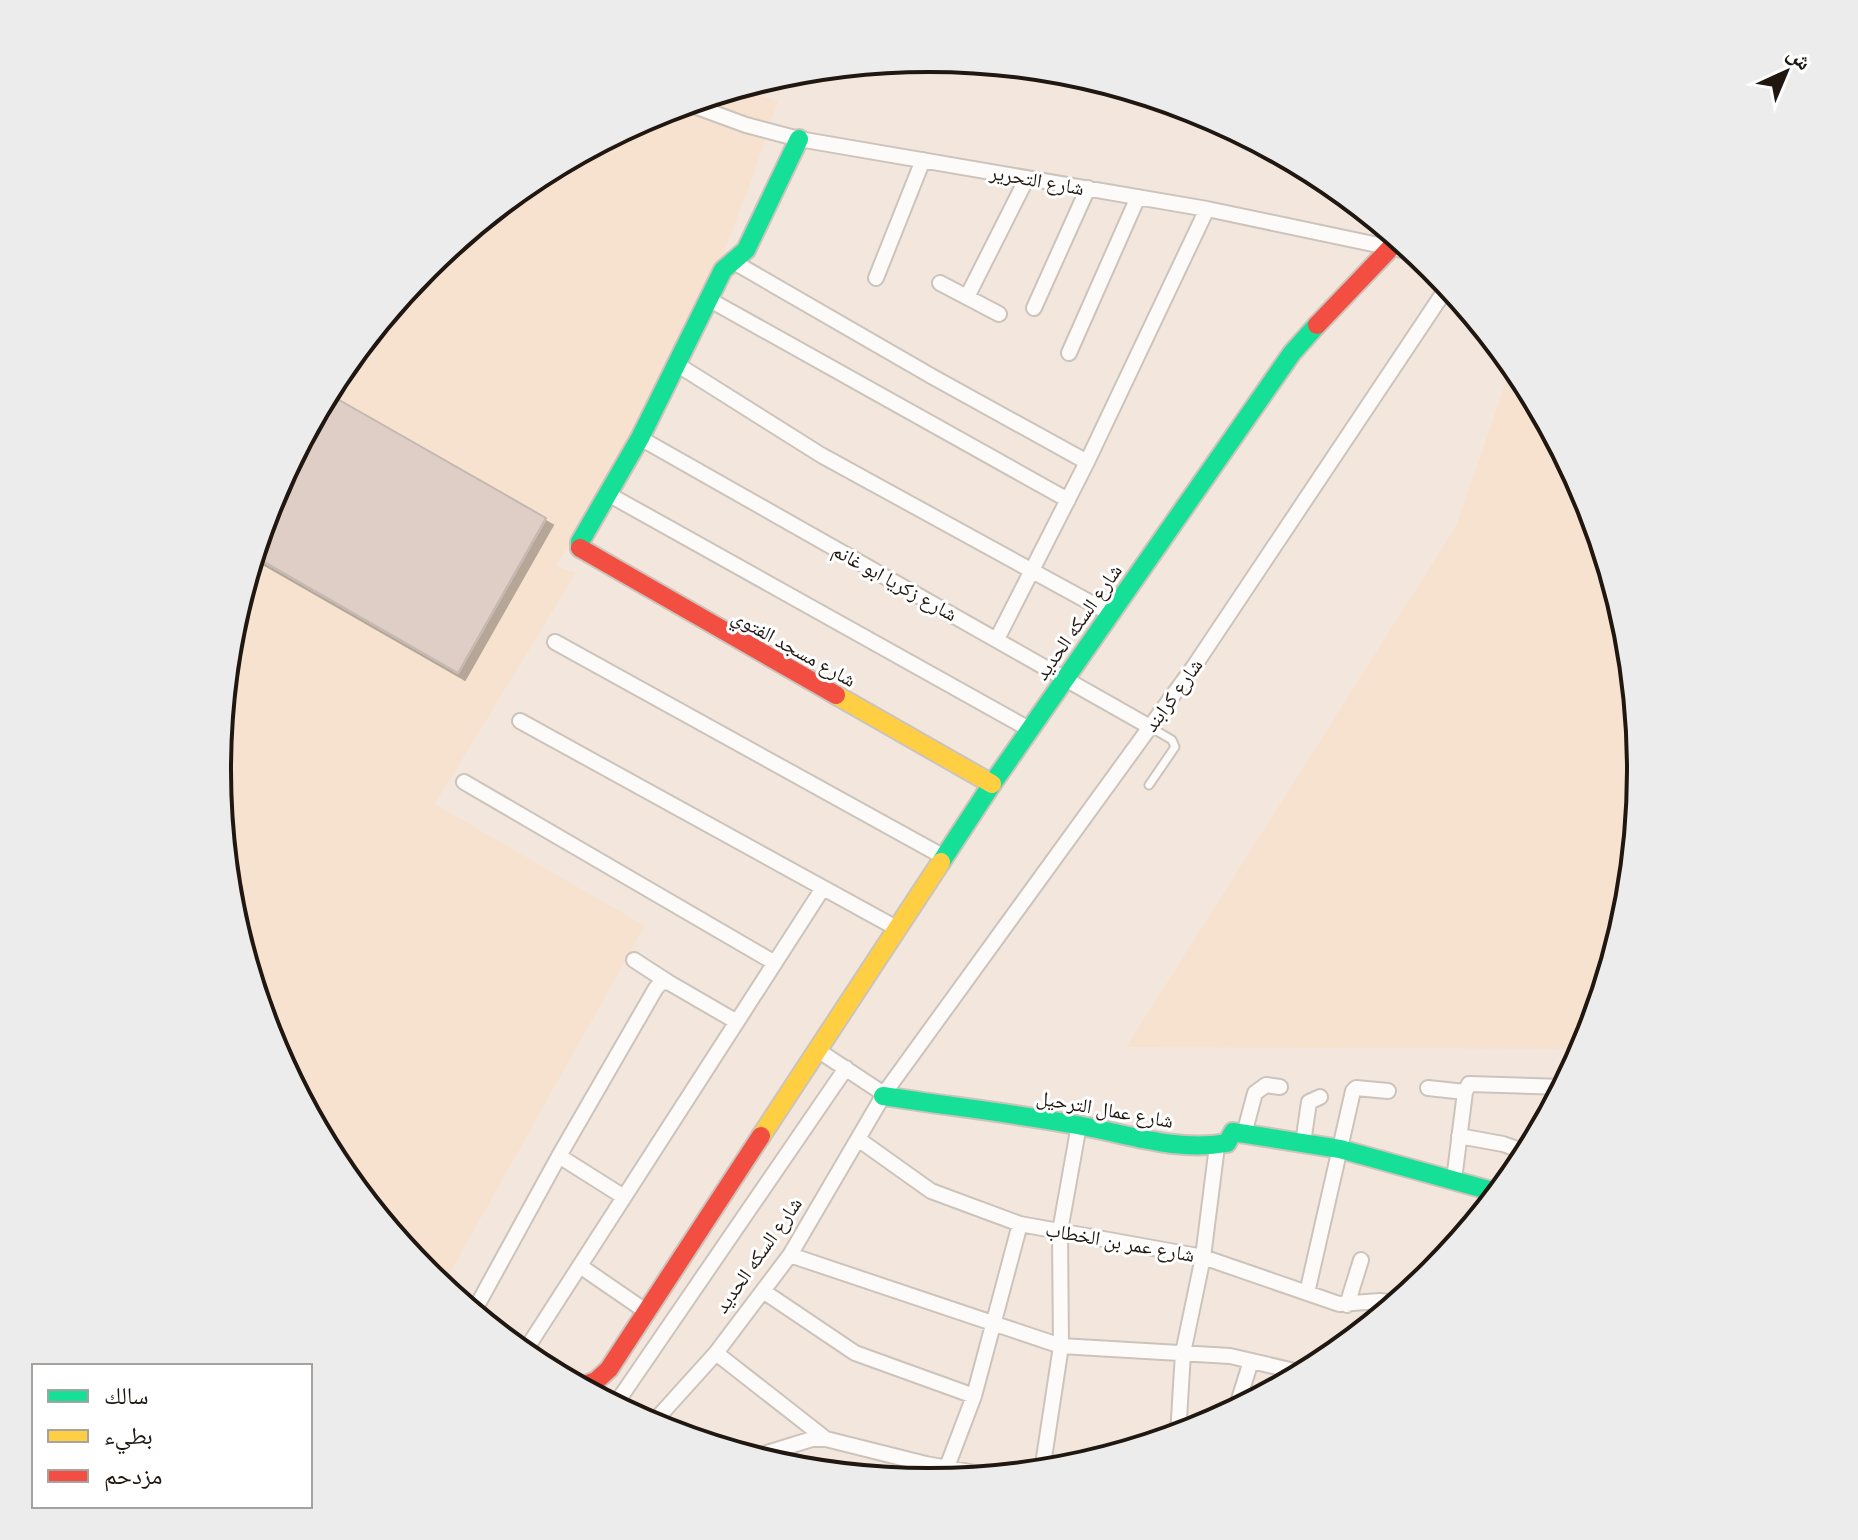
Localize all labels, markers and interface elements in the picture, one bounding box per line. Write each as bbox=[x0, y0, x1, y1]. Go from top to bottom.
north arrow bbox=[1746, 32, 1826, 112]
text: ش bbox=[1781, 39, 1819, 77]
street label: شارع التحرير bbox=[987, 158, 1086, 202]
street label: شارع زكريا ابو غانم bbox=[827, 536, 963, 628]
street label: شارع السكه الحديد bbox=[1028, 558, 1128, 686]
street label: شارع مسجد الفتوي bbox=[726, 602, 861, 696]
street label: شارع كرابند bbox=[1137, 653, 1209, 737]
street label: شارع عمال الترحيل bbox=[1034, 1083, 1176, 1135]
street label: شارع السكه الحديد bbox=[708, 1191, 808, 1319]
street label: شارع عمر بن الخطاب bbox=[1043, 1215, 1197, 1269]
legend bbox=[32, 1364, 312, 1508]
text: سالك bbox=[104, 1379, 149, 1412]
text: بطيء bbox=[104, 1419, 153, 1455]
text: مزدحم bbox=[104, 1459, 163, 1492]

